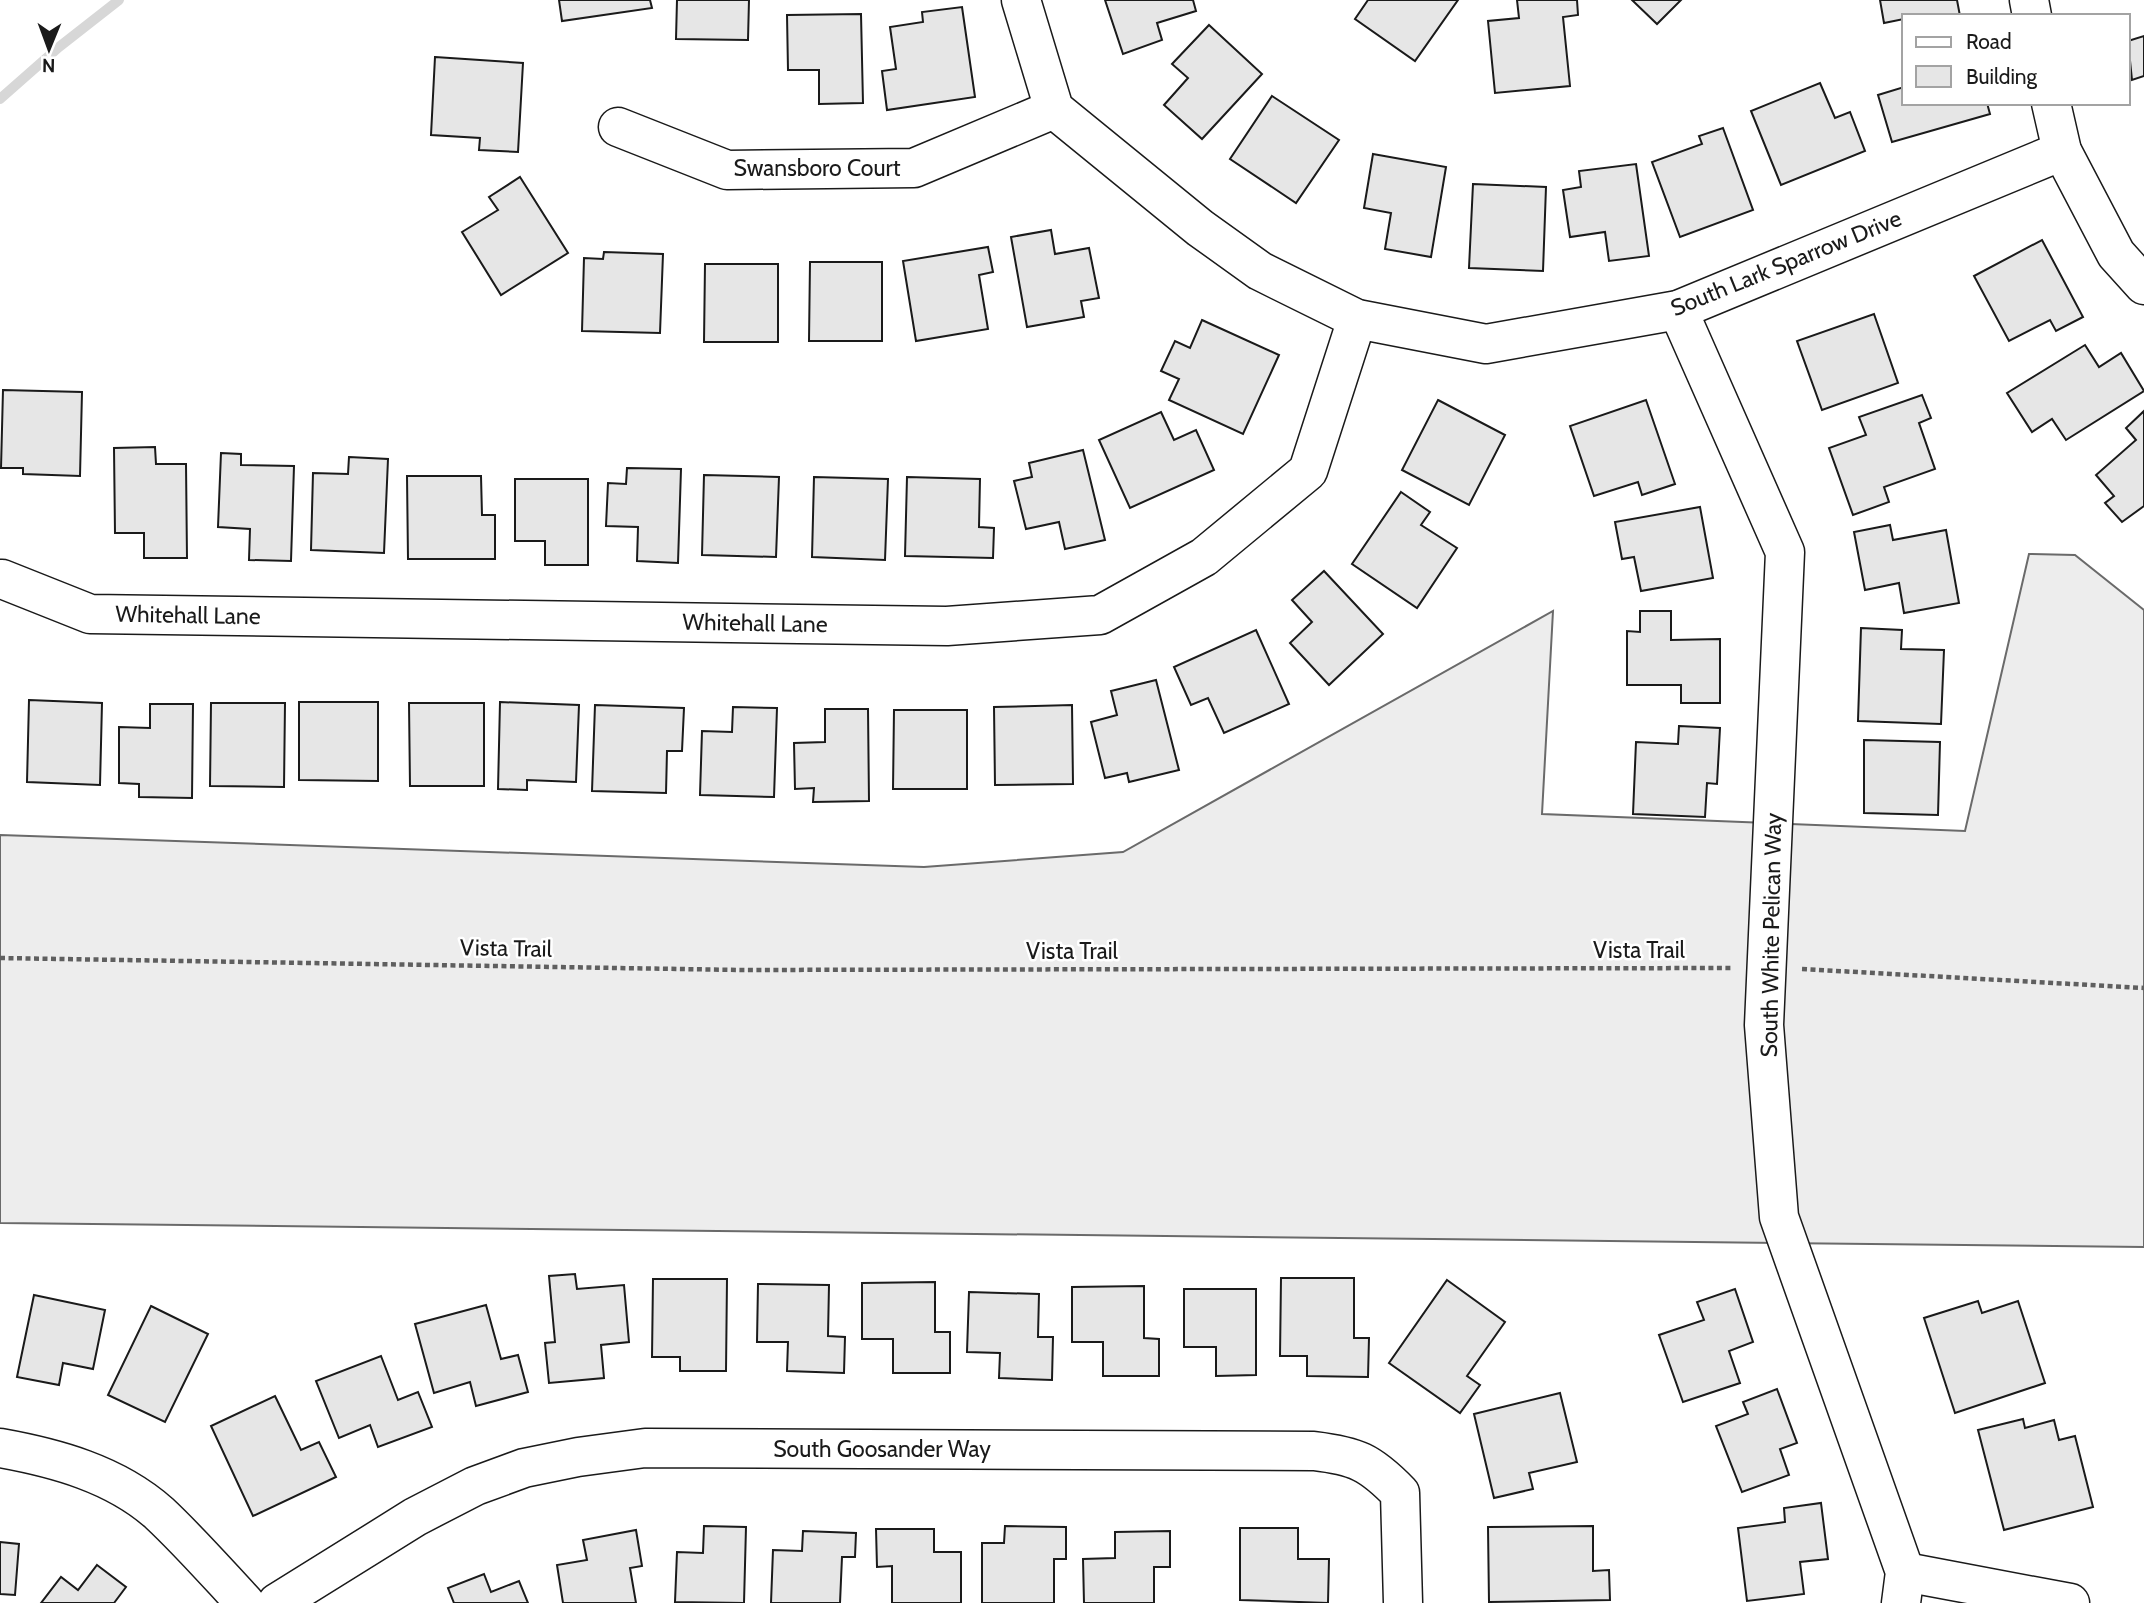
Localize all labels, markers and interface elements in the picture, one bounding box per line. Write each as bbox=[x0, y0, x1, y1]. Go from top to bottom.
north arrow bbox=[14, 14, 84, 84]
legend bbox=[1902, 14, 2130, 105]
text: Road bbox=[1966, 29, 2012, 54]
text: N bbox=[42, 54, 56, 77]
text: Building bbox=[1966, 64, 2038, 89]
street label: Swansboro Court bbox=[734, 154, 901, 182]
street label: South Lark Sparrow Drive bbox=[1667, 204, 1906, 322]
street label: Whitehall Lane bbox=[115, 600, 261, 630]
street label: Whitehall Lane bbox=[682, 608, 828, 638]
street label: South White Pelican Way bbox=[1755, 812, 1787, 1058]
street label: Vista Trail bbox=[460, 933, 553, 963]
street label: Vista Trail bbox=[1593, 936, 1686, 964]
street label: Vista Trail bbox=[1026, 937, 1119, 965]
street label: South Goosander Way bbox=[773, 1435, 991, 1463]

